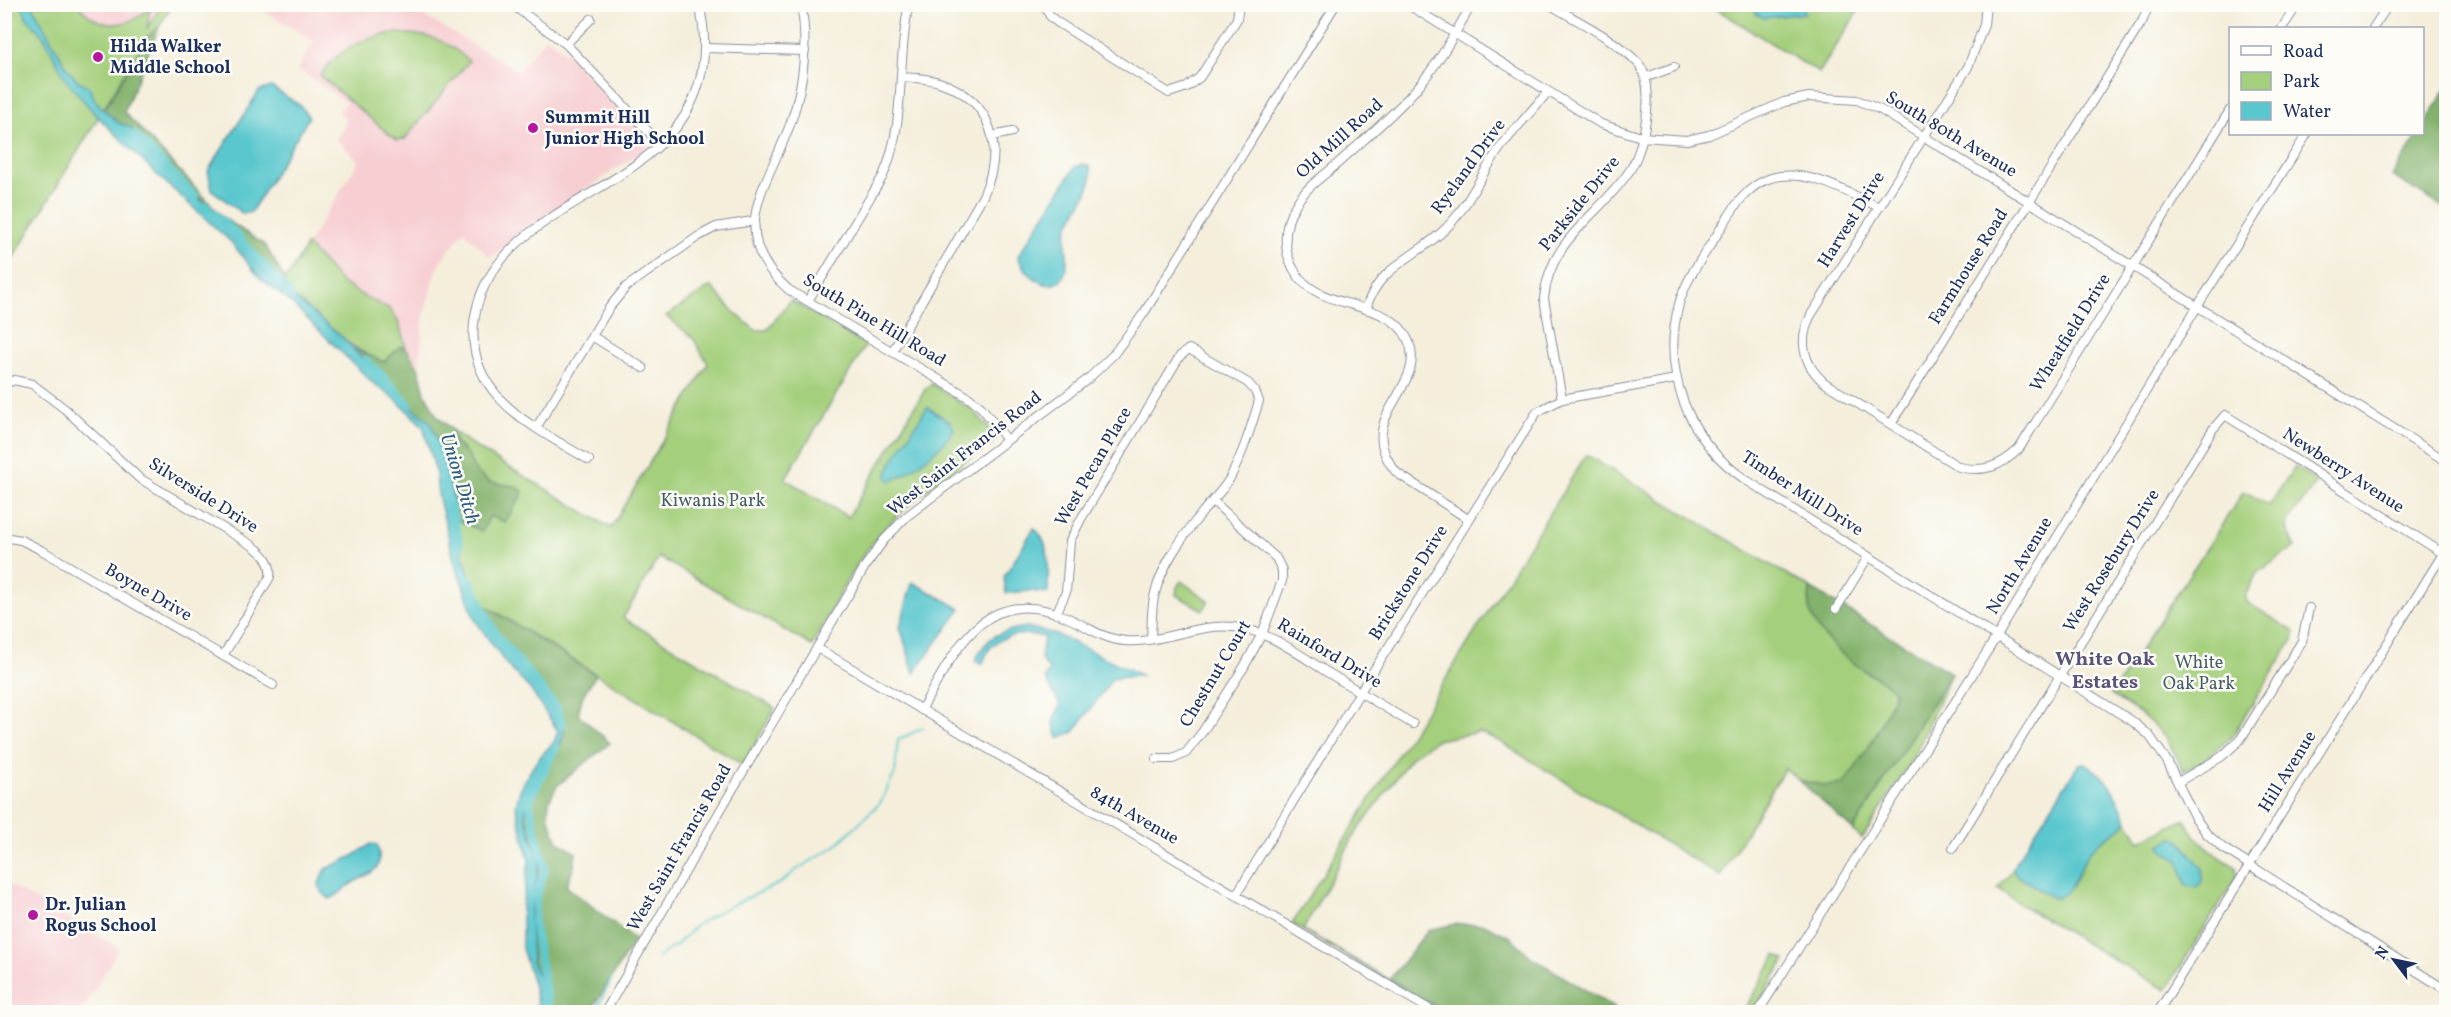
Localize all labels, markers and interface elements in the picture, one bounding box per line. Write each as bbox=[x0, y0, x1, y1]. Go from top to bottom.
legend bbox=[2229, 27, 2424, 135]
place label: Hilda Walker Middle School bbox=[110, 35, 231, 81]
text: Road bbox=[2283, 40, 2324, 65]
marker: Hilda Walker Middle School bbox=[91, 50, 105, 64]
text: Park bbox=[2283, 70, 2320, 95]
street label: South 80th Avenue bbox=[1880, 86, 2022, 184]
street label: Old Mill Road bbox=[1291, 93, 1389, 185]
text: Water bbox=[2283, 100, 2331, 125]
place label: Summit Hill Junior High School bbox=[544, 106, 705, 152]
street label: Ryeland Drive bbox=[1426, 114, 1512, 220]
marker: Summit Hill Junior High School bbox=[526, 121, 540, 135]
street label: Parkside Drive bbox=[1534, 151, 1626, 257]
street label: Harvest Drive bbox=[1812, 167, 1892, 273]
street label: Farmhouse Road bbox=[1923, 204, 2015, 330]
street label: South Pine Hill Road bbox=[798, 268, 950, 374]
street label: Wheatfield Drive bbox=[2025, 269, 2117, 397]
street label: West Saint Francis Road bbox=[882, 386, 1048, 522]
street label: West Pecan Place bbox=[1050, 403, 1138, 531]
street label: Newberry Avenue bbox=[2277, 422, 2409, 520]
water label: Union Ditch bbox=[432, 430, 486, 528]
street label: Timber Mill Drive bbox=[1736, 445, 1868, 543]
street label: Silverside Drive bbox=[143, 452, 263, 540]
street label: West Rosebury Drive bbox=[2058, 484, 2166, 638]
park label: Kiwanis Park bbox=[661, 489, 766, 514]
street label: North Avenue bbox=[1981, 512, 2059, 620]
street label: Brickstone Drive bbox=[1363, 520, 1455, 646]
street label: Boyne Drive bbox=[100, 558, 196, 628]
street label: Rainford Drive bbox=[1272, 613, 1386, 695]
street label: Chestnut Court bbox=[1174, 616, 1258, 732]
district label: White Oak Estates bbox=[2055, 646, 2155, 697]
park label: White Oak Park bbox=[2163, 651, 2235, 697]
street label: Hill Avenue bbox=[2253, 726, 2323, 818]
street label: West Saint Francis Road bbox=[622, 759, 738, 937]
street label: 84th Avenue bbox=[1085, 780, 1183, 852]
place label: Dr. Julian Rogus School bbox=[45, 893, 157, 939]
marker: Dr. Julian Rogus School bbox=[26, 908, 40, 922]
north arrow bbox=[2364, 930, 2424, 990]
text: N bbox=[2371, 942, 2396, 964]

